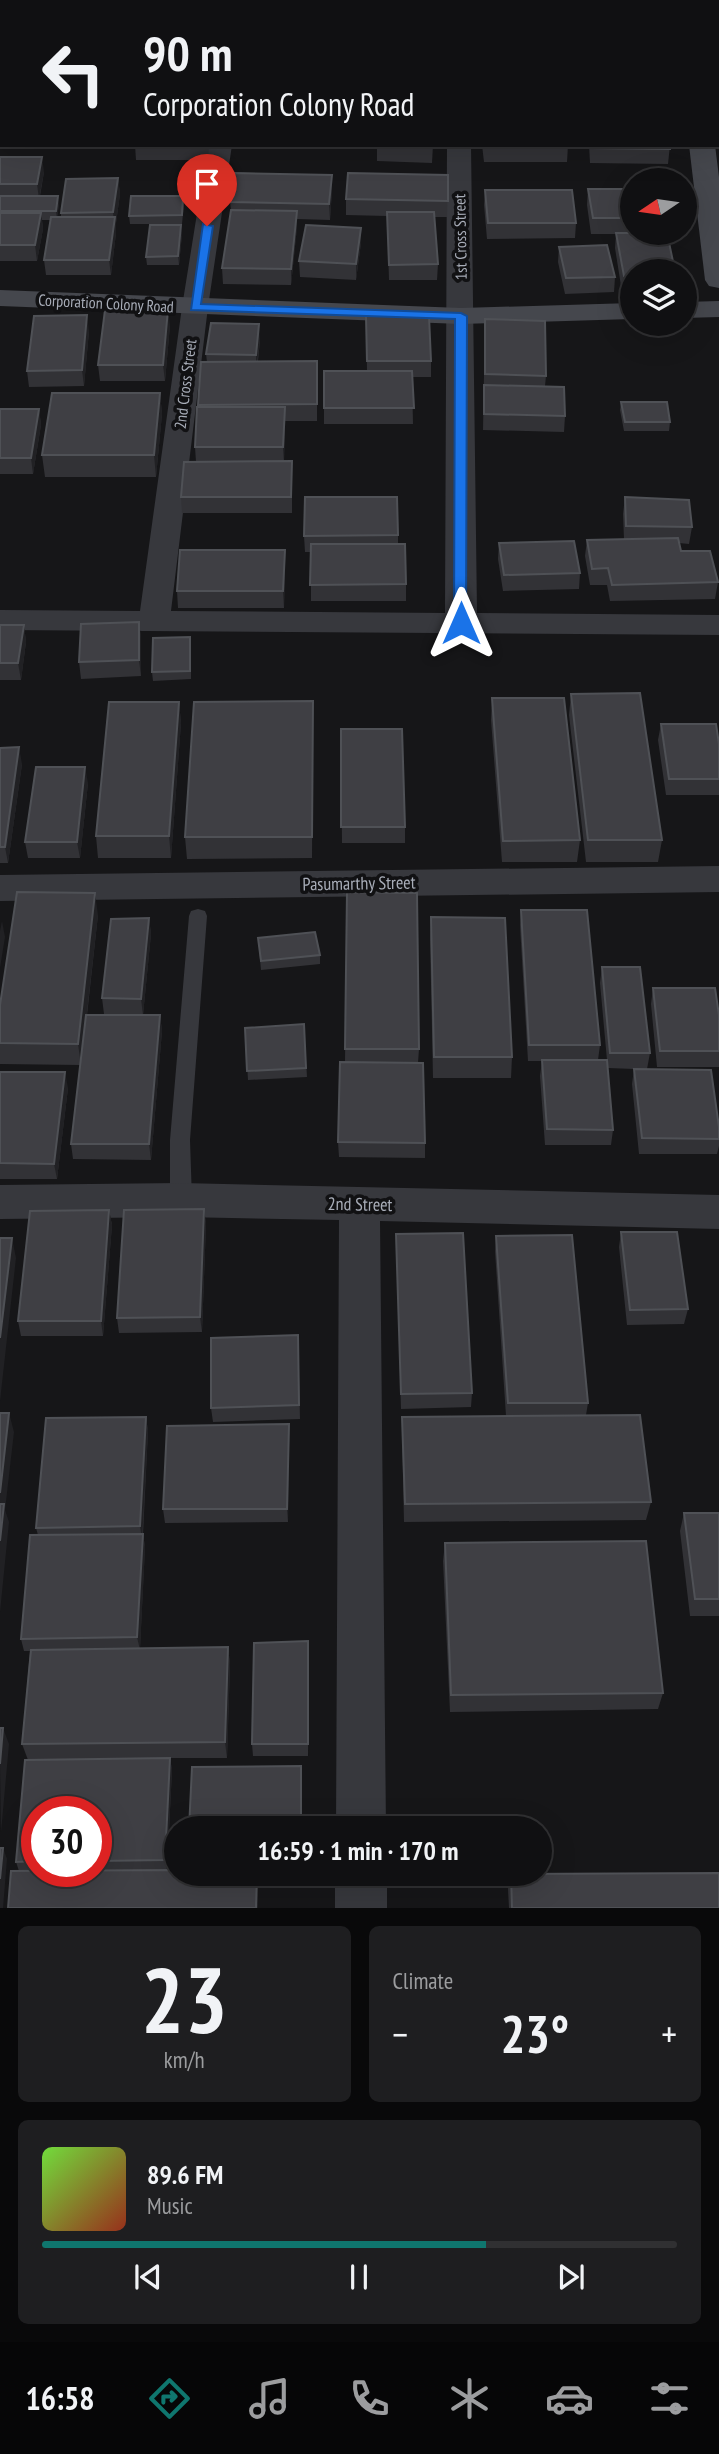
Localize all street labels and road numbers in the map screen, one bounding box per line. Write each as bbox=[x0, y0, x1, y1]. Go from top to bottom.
street label: 1st Cross Street bbox=[449, 193, 471, 280]
street label: Corporation Colony Road bbox=[38, 289, 174, 317]
street label: 2nd Cross Street bbox=[170, 337, 200, 430]
street label: Pasumarthy Street bbox=[302, 871, 416, 895]
street label: 2nd Street bbox=[327, 1192, 393, 1216]

